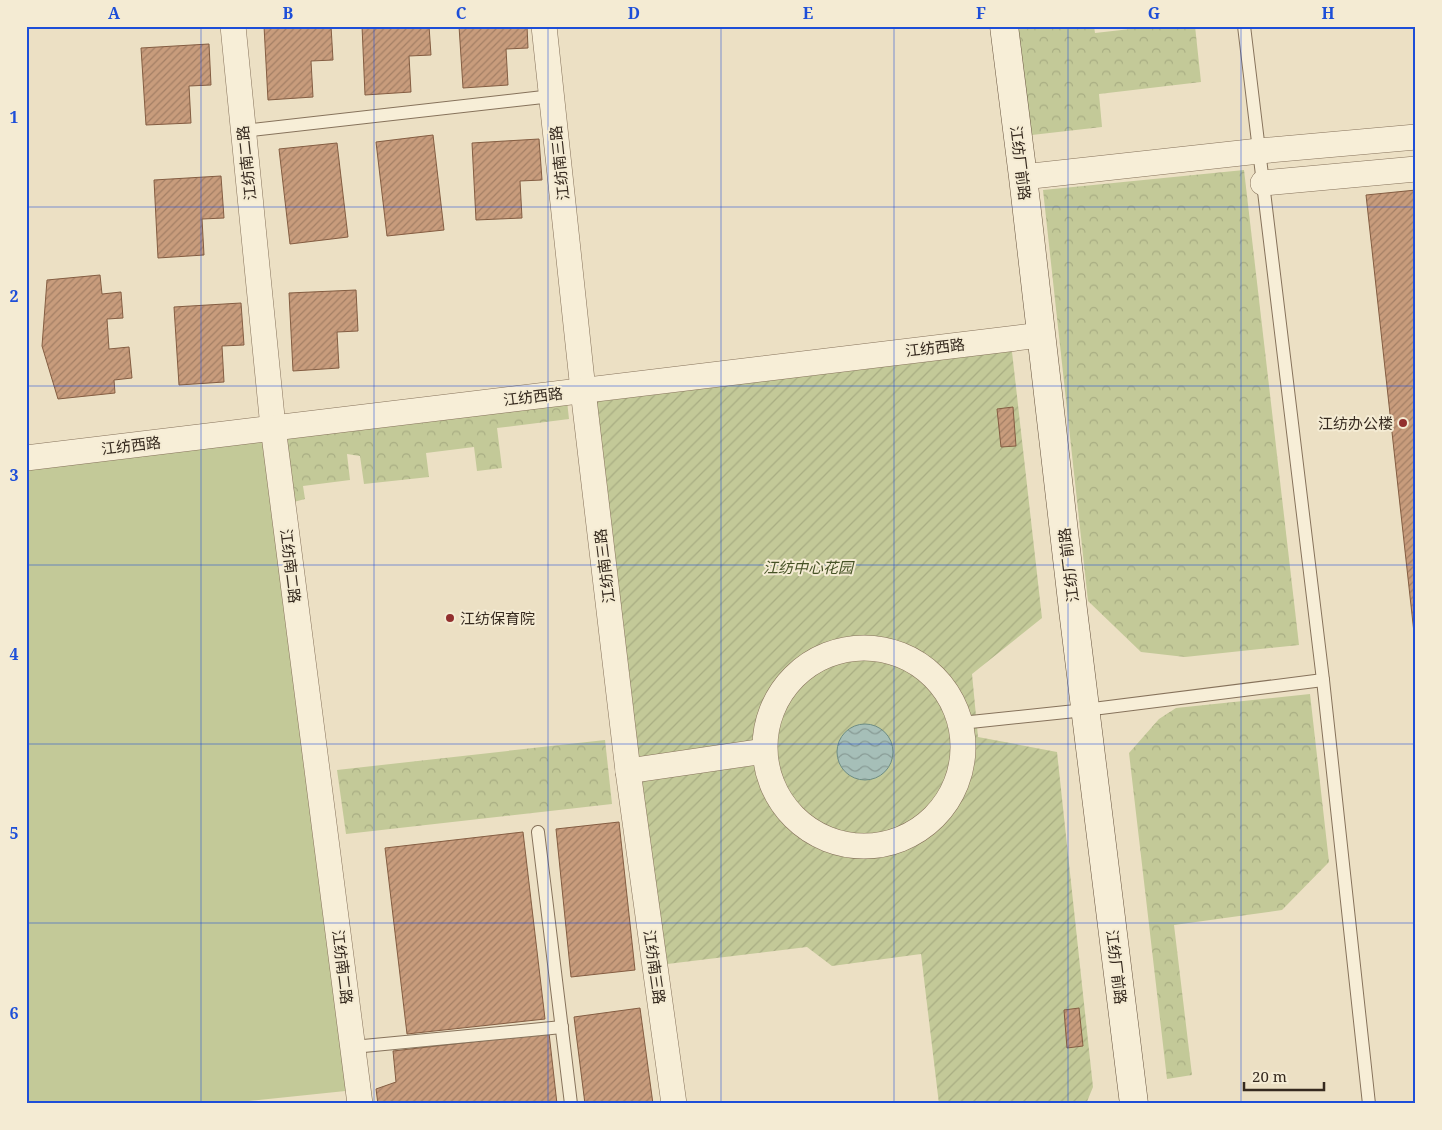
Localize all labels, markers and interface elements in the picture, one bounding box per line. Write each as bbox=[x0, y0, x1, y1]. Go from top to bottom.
text: A bbox=[108, 2, 121, 24]
text: B bbox=[283, 2, 294, 24]
text: C bbox=[456, 2, 467, 24]
text: D bbox=[628, 2, 640, 24]
text: E bbox=[803, 2, 813, 24]
text: F bbox=[976, 2, 986, 24]
text: G bbox=[1148, 2, 1160, 24]
text: H bbox=[1321, 2, 1335, 24]
text: 1 bbox=[9, 106, 19, 128]
street label: 江纺南二路 bbox=[232, 125, 260, 201]
street label: 江纺南三路 bbox=[545, 125, 573, 201]
street label: 江纺厂前路 bbox=[1007, 125, 1035, 201]
text: 2 bbox=[9, 285, 19, 307]
street label: 江纺西路 bbox=[904, 333, 966, 361]
street label: 江纺西路 bbox=[502, 382, 564, 410]
place label: 江纺办公楼 bbox=[1318, 413, 1393, 433]
marker: 江纺办公楼 bbox=[1397, 417, 1409, 429]
street label: 江纺西路 bbox=[100, 431, 162, 459]
text: 3 bbox=[9, 464, 19, 486]
street label: 江纺厂前路 bbox=[1054, 527, 1082, 603]
street label: 江纺南二路 bbox=[277, 528, 305, 604]
street label: 江纺南三路 bbox=[590, 528, 618, 604]
park label: 江纺中心花园 bbox=[763, 557, 855, 577]
place label: 江纺保育院 bbox=[460, 608, 535, 628]
marker: 江纺保育院 bbox=[444, 612, 456, 624]
text: 4 bbox=[9, 643, 19, 665]
text: 5 bbox=[9, 822, 19, 844]
street label: 江纺南三路 bbox=[640, 928, 670, 1006]
street label: 江纺南二路 bbox=[329, 929, 357, 1005]
street label: 江纺厂前路 bbox=[1103, 929, 1131, 1005]
text: 6 bbox=[9, 1002, 19, 1024]
scale bar bbox=[1244, 1060, 1324, 1092]
text: 20 m bbox=[1252, 1066, 1287, 1086]

